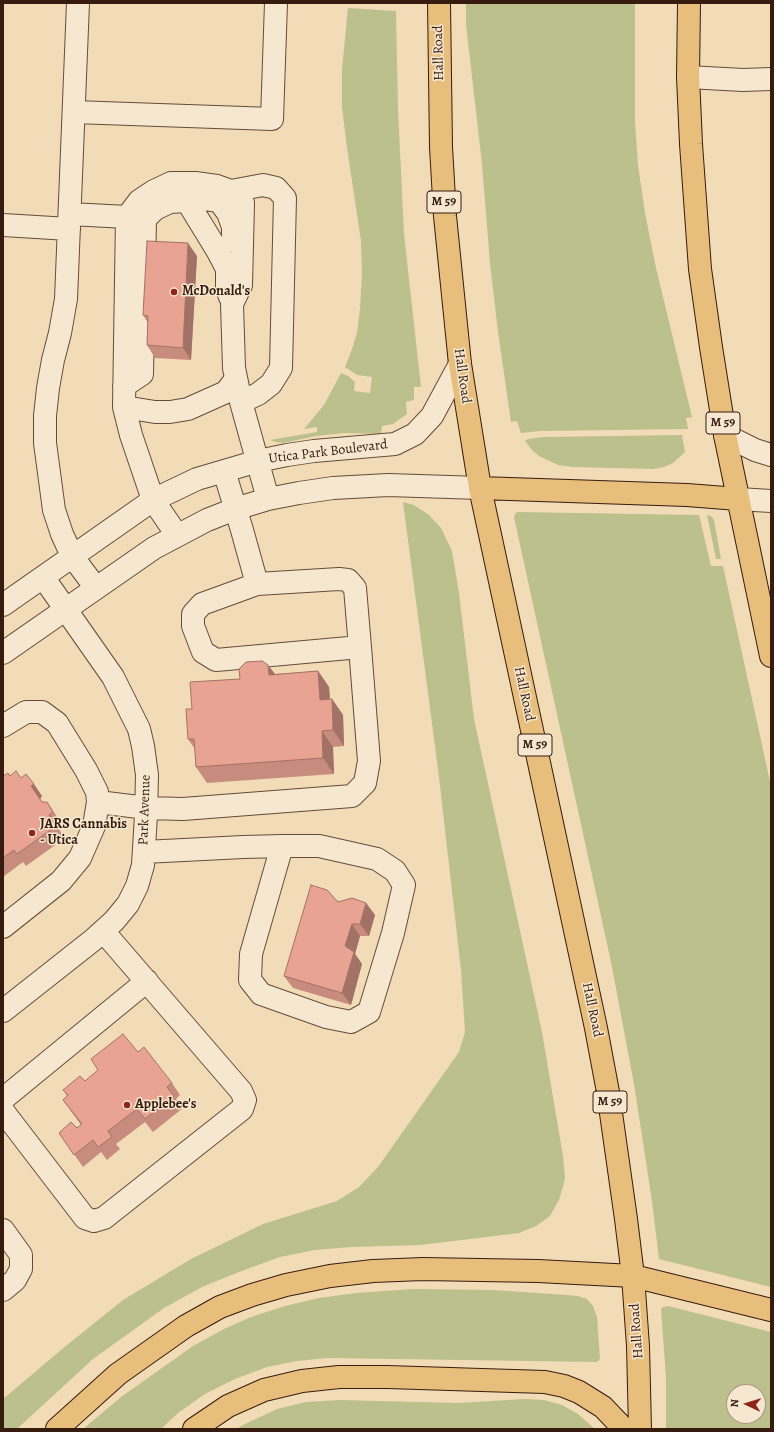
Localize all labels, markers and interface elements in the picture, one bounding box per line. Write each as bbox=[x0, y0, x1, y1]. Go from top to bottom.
street label: Hall Road bbox=[430, 25, 448, 81]
road number: M 59 bbox=[427, 191, 461, 213]
place label: McDonald's bbox=[182, 284, 250, 300]
marker: McDonald's bbox=[169, 287, 179, 297]
street label: Hall Road bbox=[450, 347, 474, 405]
road number: M 59 bbox=[706, 412, 740, 434]
street label: Utica Park Boulevard bbox=[267, 436, 389, 468]
street label: Hall Road bbox=[510, 665, 538, 723]
road number: M 59 bbox=[518, 734, 552, 756]
street label: Park Avenue bbox=[135, 774, 155, 846]
place label: JARS Cannabis - Utica bbox=[40, 817, 127, 850]
marker: JARS Cannabis - Utica bbox=[27, 828, 37, 838]
street label: Hall Road bbox=[578, 981, 606, 1039]
road number: M 59 bbox=[593, 1091, 627, 1113]
place label: Applebee's bbox=[135, 1097, 196, 1113]
marker: Applebee's bbox=[122, 1100, 132, 1110]
street label: Hall Road bbox=[627, 1303, 647, 1359]
north arrow bbox=[726, 1384, 766, 1424]
text: N bbox=[727, 1399, 742, 1408]

